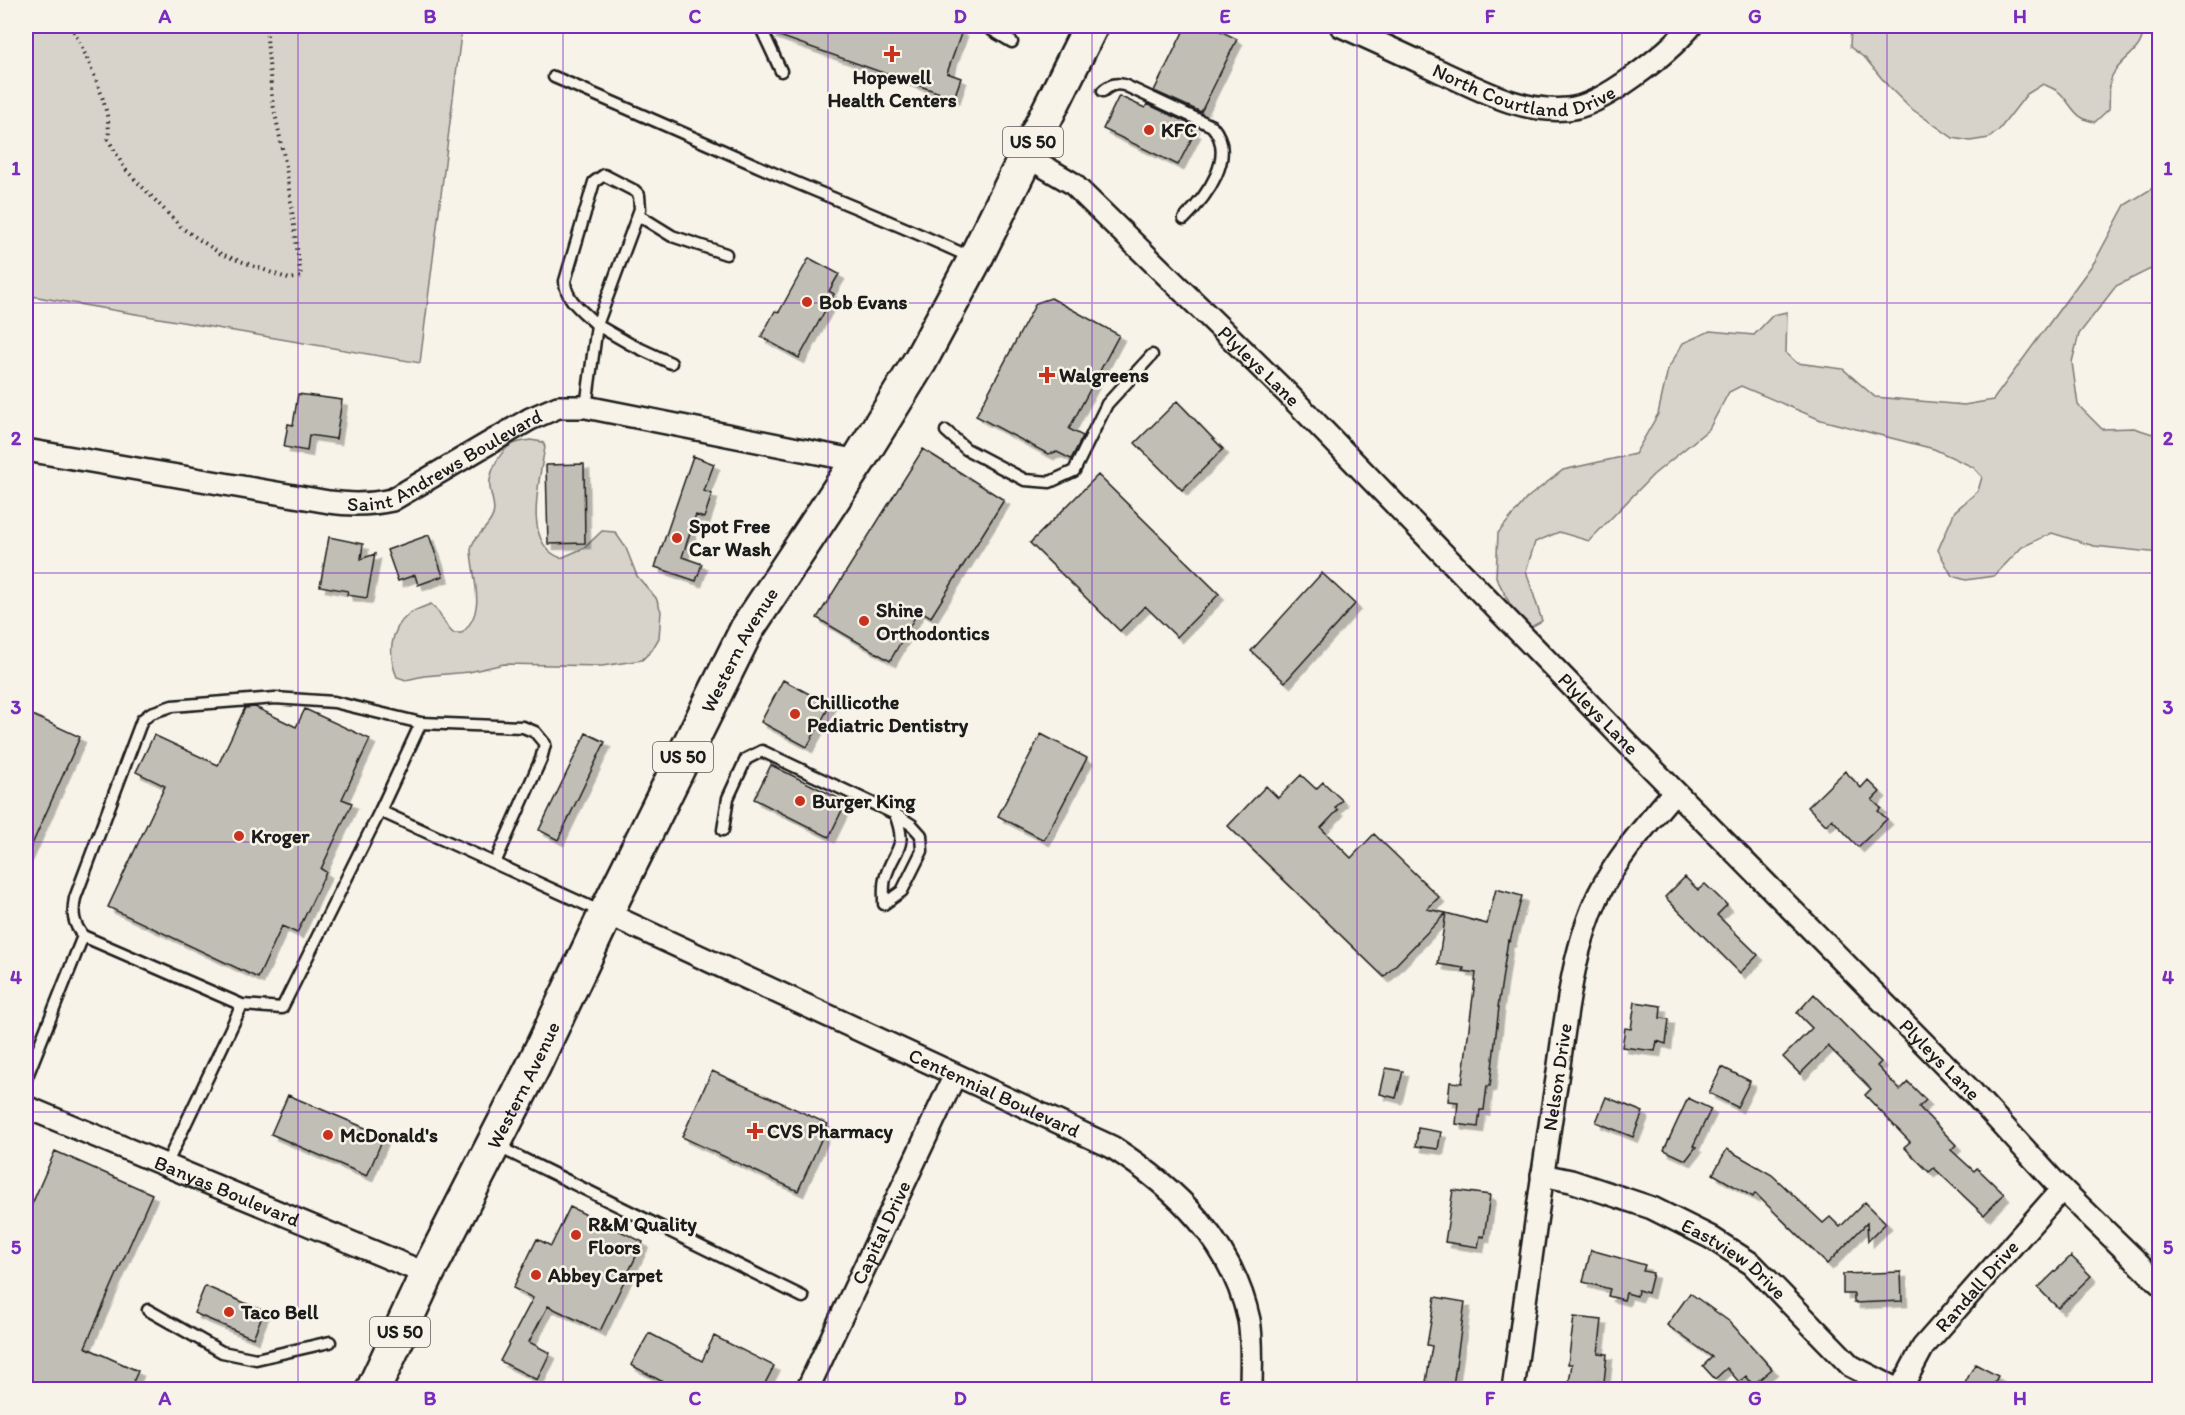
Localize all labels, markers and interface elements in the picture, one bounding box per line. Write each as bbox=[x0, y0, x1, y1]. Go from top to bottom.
text: A bbox=[158, 4, 172, 28]
text: B bbox=[424, 4, 437, 28]
text: C bbox=[689, 4, 702, 28]
text: D bbox=[953, 4, 967, 28]
text: E bbox=[1219, 4, 1231, 28]
text: F bbox=[1485, 4, 1496, 28]
text: G bbox=[1748, 4, 1762, 28]
text: H bbox=[2013, 4, 2027, 28]
marker: Hopewell Health Centers bbox=[883, 45, 901, 63]
street label: North Courtland Drive bbox=[1429, 58, 1620, 122]
place label: Hopewell Health Centers bbox=[827, 65, 957, 112]
place label: KFC bbox=[1161, 118, 1197, 142]
marker: KFC bbox=[1142, 123, 1156, 137]
road number: US 50 bbox=[1003, 127, 1063, 157]
text: 1 bbox=[11, 156, 21, 180]
text: 1 bbox=[2163, 156, 2173, 180]
place label: Bob Evans bbox=[819, 290, 908, 314]
marker: Bob Evans bbox=[800, 295, 814, 309]
street label: Plyleys Lane bbox=[1213, 320, 1305, 411]
place label: Walgreens bbox=[1059, 363, 1149, 388]
marker: Walgreens bbox=[1040, 368, 1054, 382]
street label: Saint Andrews Boulevard bbox=[347, 403, 546, 516]
text: 2 bbox=[11, 426, 22, 450]
text: 2 bbox=[2163, 426, 2174, 450]
place label: Spot Free Car Wash bbox=[689, 514, 772, 561]
marker: Spot Free Car Wash bbox=[670, 531, 684, 545]
street label: Western Avenue bbox=[695, 583, 783, 716]
place label: Shine Orthodontics bbox=[876, 598, 990, 645]
marker: Shine Orthodontics bbox=[857, 614, 871, 628]
street label: Plyleys Lane bbox=[1553, 668, 1644, 760]
place label: Chillicothe Pediatric Dentistry bbox=[807, 690, 969, 738]
text: 3 bbox=[11, 695, 22, 719]
text: 3 bbox=[2163, 695, 2174, 719]
marker: Chillicothe Pediatric Dentistry bbox=[788, 707, 802, 721]
road number: US 50 bbox=[653, 742, 713, 772]
place label: Burger King bbox=[812, 789, 916, 814]
marker: Burger King bbox=[793, 794, 807, 808]
place label: Kroger bbox=[251, 824, 310, 849]
marker: Kroger bbox=[232, 829, 246, 843]
text: 4 bbox=[10, 965, 22, 989]
text: 4 bbox=[2162, 965, 2174, 989]
street label: Plyleys Lane bbox=[1894, 1014, 1986, 1105]
street label: Western Avenue bbox=[481, 1017, 565, 1153]
street label: Nelson Drive bbox=[1537, 1022, 1577, 1133]
street label: Centennial Boulevard bbox=[905, 1043, 1084, 1143]
place label: CVS Pharmacy bbox=[767, 1119, 894, 1144]
place label: McDonald's bbox=[340, 1123, 438, 1147]
marker: CVS Pharmacy bbox=[748, 1124, 762, 1138]
marker: McDonald's bbox=[321, 1128, 335, 1142]
street label: Banyas Boulevard bbox=[151, 1150, 304, 1232]
street label: Capital Drive bbox=[846, 1177, 916, 1288]
place label: R&M Quality Floors bbox=[588, 1212, 697, 1259]
street label: Eastview Drive bbox=[1678, 1213, 1792, 1304]
marker: R&M Quality Floors bbox=[569, 1228, 583, 1242]
text: 5 bbox=[11, 1235, 22, 1259]
street label: Randall Drive bbox=[1930, 1235, 2024, 1337]
text: 5 bbox=[2163, 1235, 2174, 1259]
place label: Abbey Carpet bbox=[547, 1263, 663, 1288]
marker: Abbey Carpet bbox=[529, 1268, 543, 1282]
place label: Taco Bell bbox=[240, 1300, 319, 1324]
marker: Taco Bell bbox=[222, 1305, 236, 1319]
road number: US 50 bbox=[370, 1317, 430, 1347]
text: A bbox=[158, 1386, 172, 1410]
text: B bbox=[424, 1386, 437, 1410]
text: C bbox=[689, 1386, 702, 1410]
text: D bbox=[953, 1386, 967, 1410]
text: E bbox=[1219, 1386, 1231, 1410]
text: F bbox=[1485, 1386, 1496, 1410]
text: G bbox=[1748, 1386, 1762, 1410]
text: H bbox=[2013, 1386, 2027, 1410]

